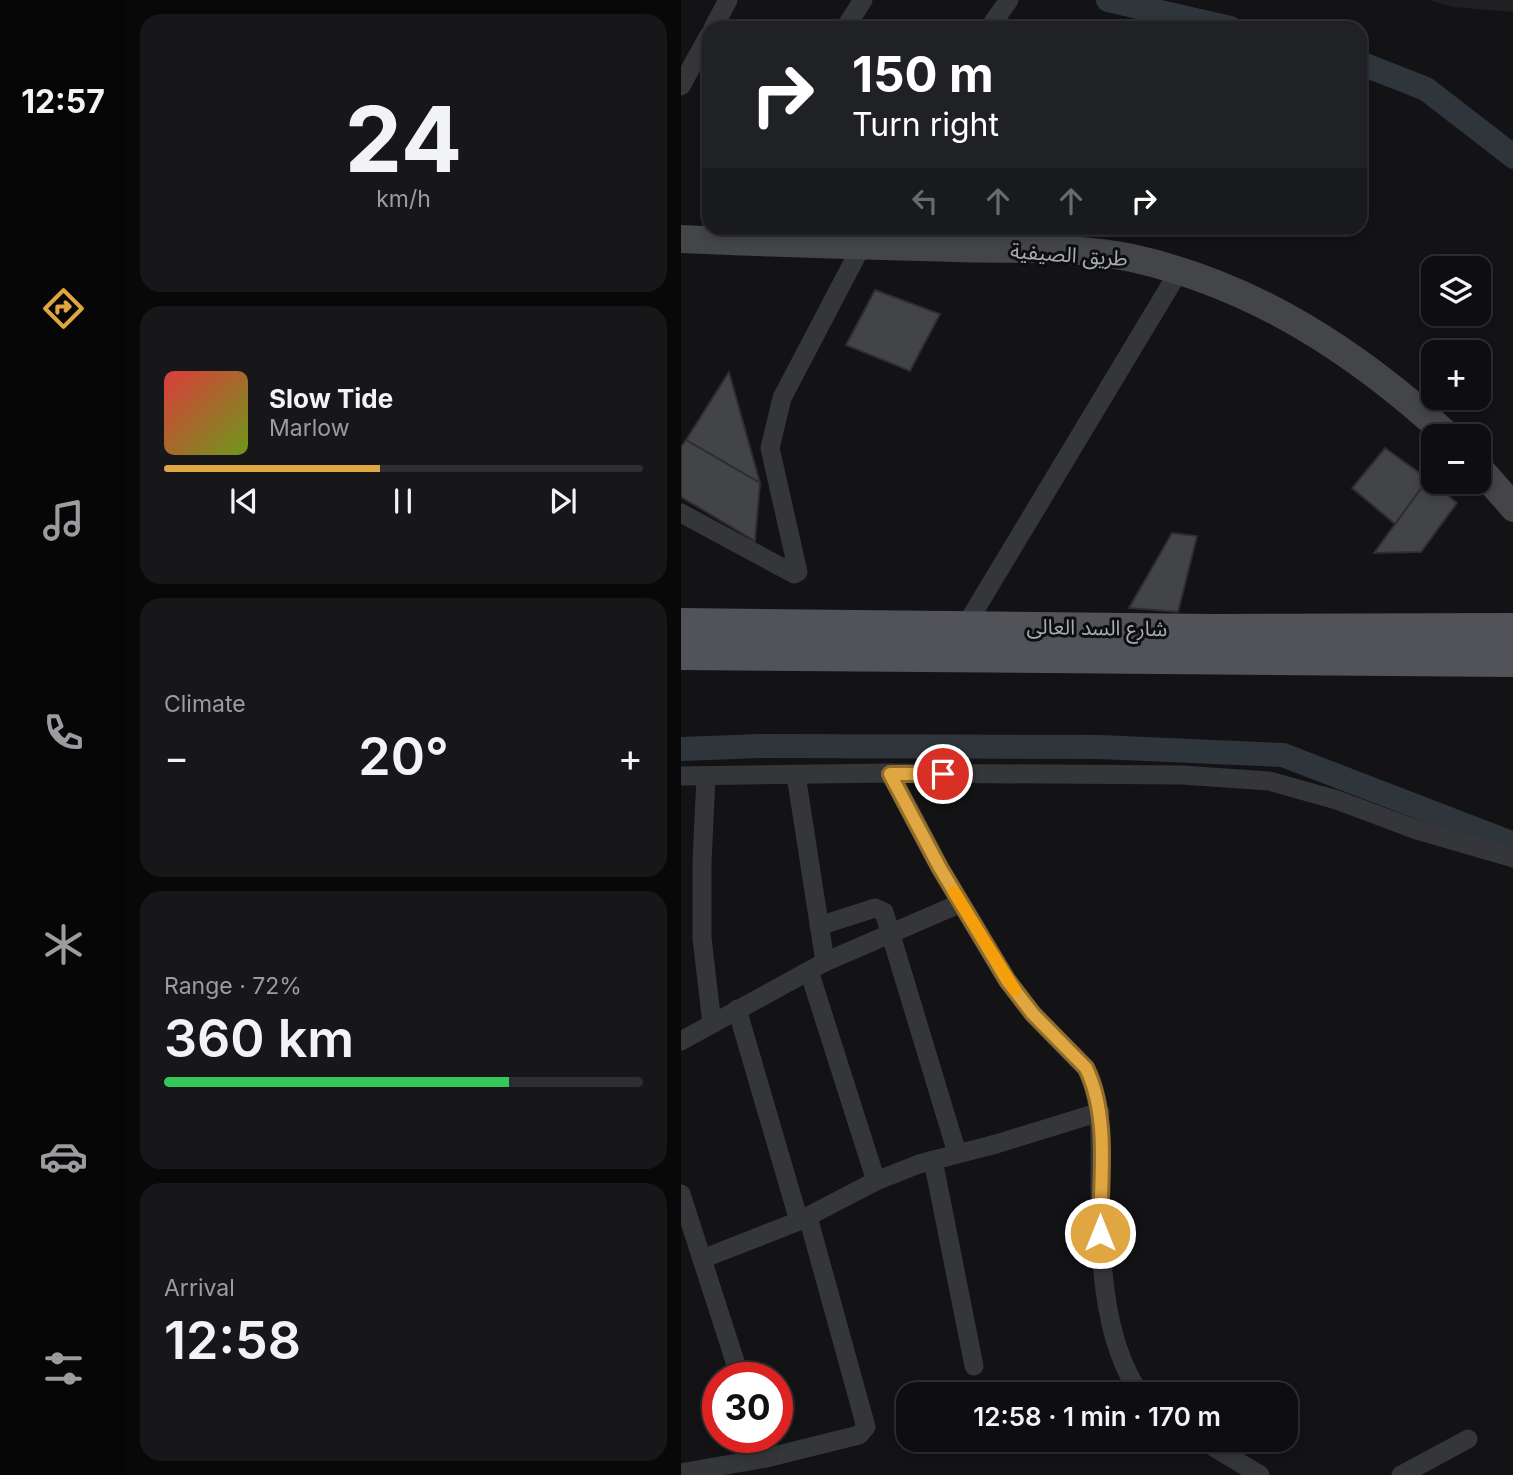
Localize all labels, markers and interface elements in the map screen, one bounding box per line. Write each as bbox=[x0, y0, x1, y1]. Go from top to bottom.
text: 150 m bbox=[852, 45, 994, 104]
icon: right bbox=[737, 49, 828, 140]
text: 12:57 bbox=[21, 82, 105, 121]
text: 24 bbox=[345, 84, 462, 194]
text: Turn right bbox=[852, 105, 999, 144]
icon: left bbox=[906, 182, 944, 220]
icon: ahead bbox=[979, 182, 1017, 220]
icon: ahead bbox=[1052, 182, 1090, 220]
icon: right bbox=[1125, 182, 1163, 220]
text: km/h bbox=[376, 185, 431, 213]
street label: طريق الصيفية bbox=[1009, 238, 1129, 272]
map controls bbox=[1421, 256, 1491, 494]
button: layers bbox=[1421, 256, 1491, 326]
icon: directions bbox=[39, 284, 88, 333]
button: + bbox=[1421, 340, 1491, 410]
text: Slow Tide bbox=[269, 383, 393, 414]
text: Marlow bbox=[269, 414, 349, 442]
button: − bbox=[1421, 424, 1491, 494]
icon: previous bbox=[225, 482, 263, 520]
icon: pause bbox=[384, 482, 422, 520]
icon: next bbox=[544, 482, 582, 520]
icon: music bbox=[39, 496, 88, 545]
street label: شارع السد العالى bbox=[1026, 614, 1168, 644]
text: Climate bbox=[164, 690, 246, 718]
icon: phone bbox=[39, 708, 88, 757]
text: 20° bbox=[358, 725, 449, 788]
text: − bbox=[164, 734, 189, 780]
text: + bbox=[618, 734, 643, 780]
pin bbox=[913, 744, 973, 804]
icon: arrive bbox=[924, 755, 962, 793]
icon: climate bbox=[39, 920, 88, 969]
text: Range · 72% bbox=[164, 972, 302, 1000]
text: 360 km bbox=[164, 1007, 354, 1070]
icon: car bbox=[39, 1132, 88, 1181]
position arrow bbox=[1063, 1196, 1137, 1270]
text: Arrival bbox=[164, 1274, 235, 1302]
text: 12:58 bbox=[164, 1309, 301, 1372]
icon: filters bbox=[39, 1344, 88, 1393]
speed limit sign: 30 bbox=[702, 1362, 793, 1453]
text: 12:58 · 1 min · 170 m bbox=[973, 1401, 1221, 1432]

